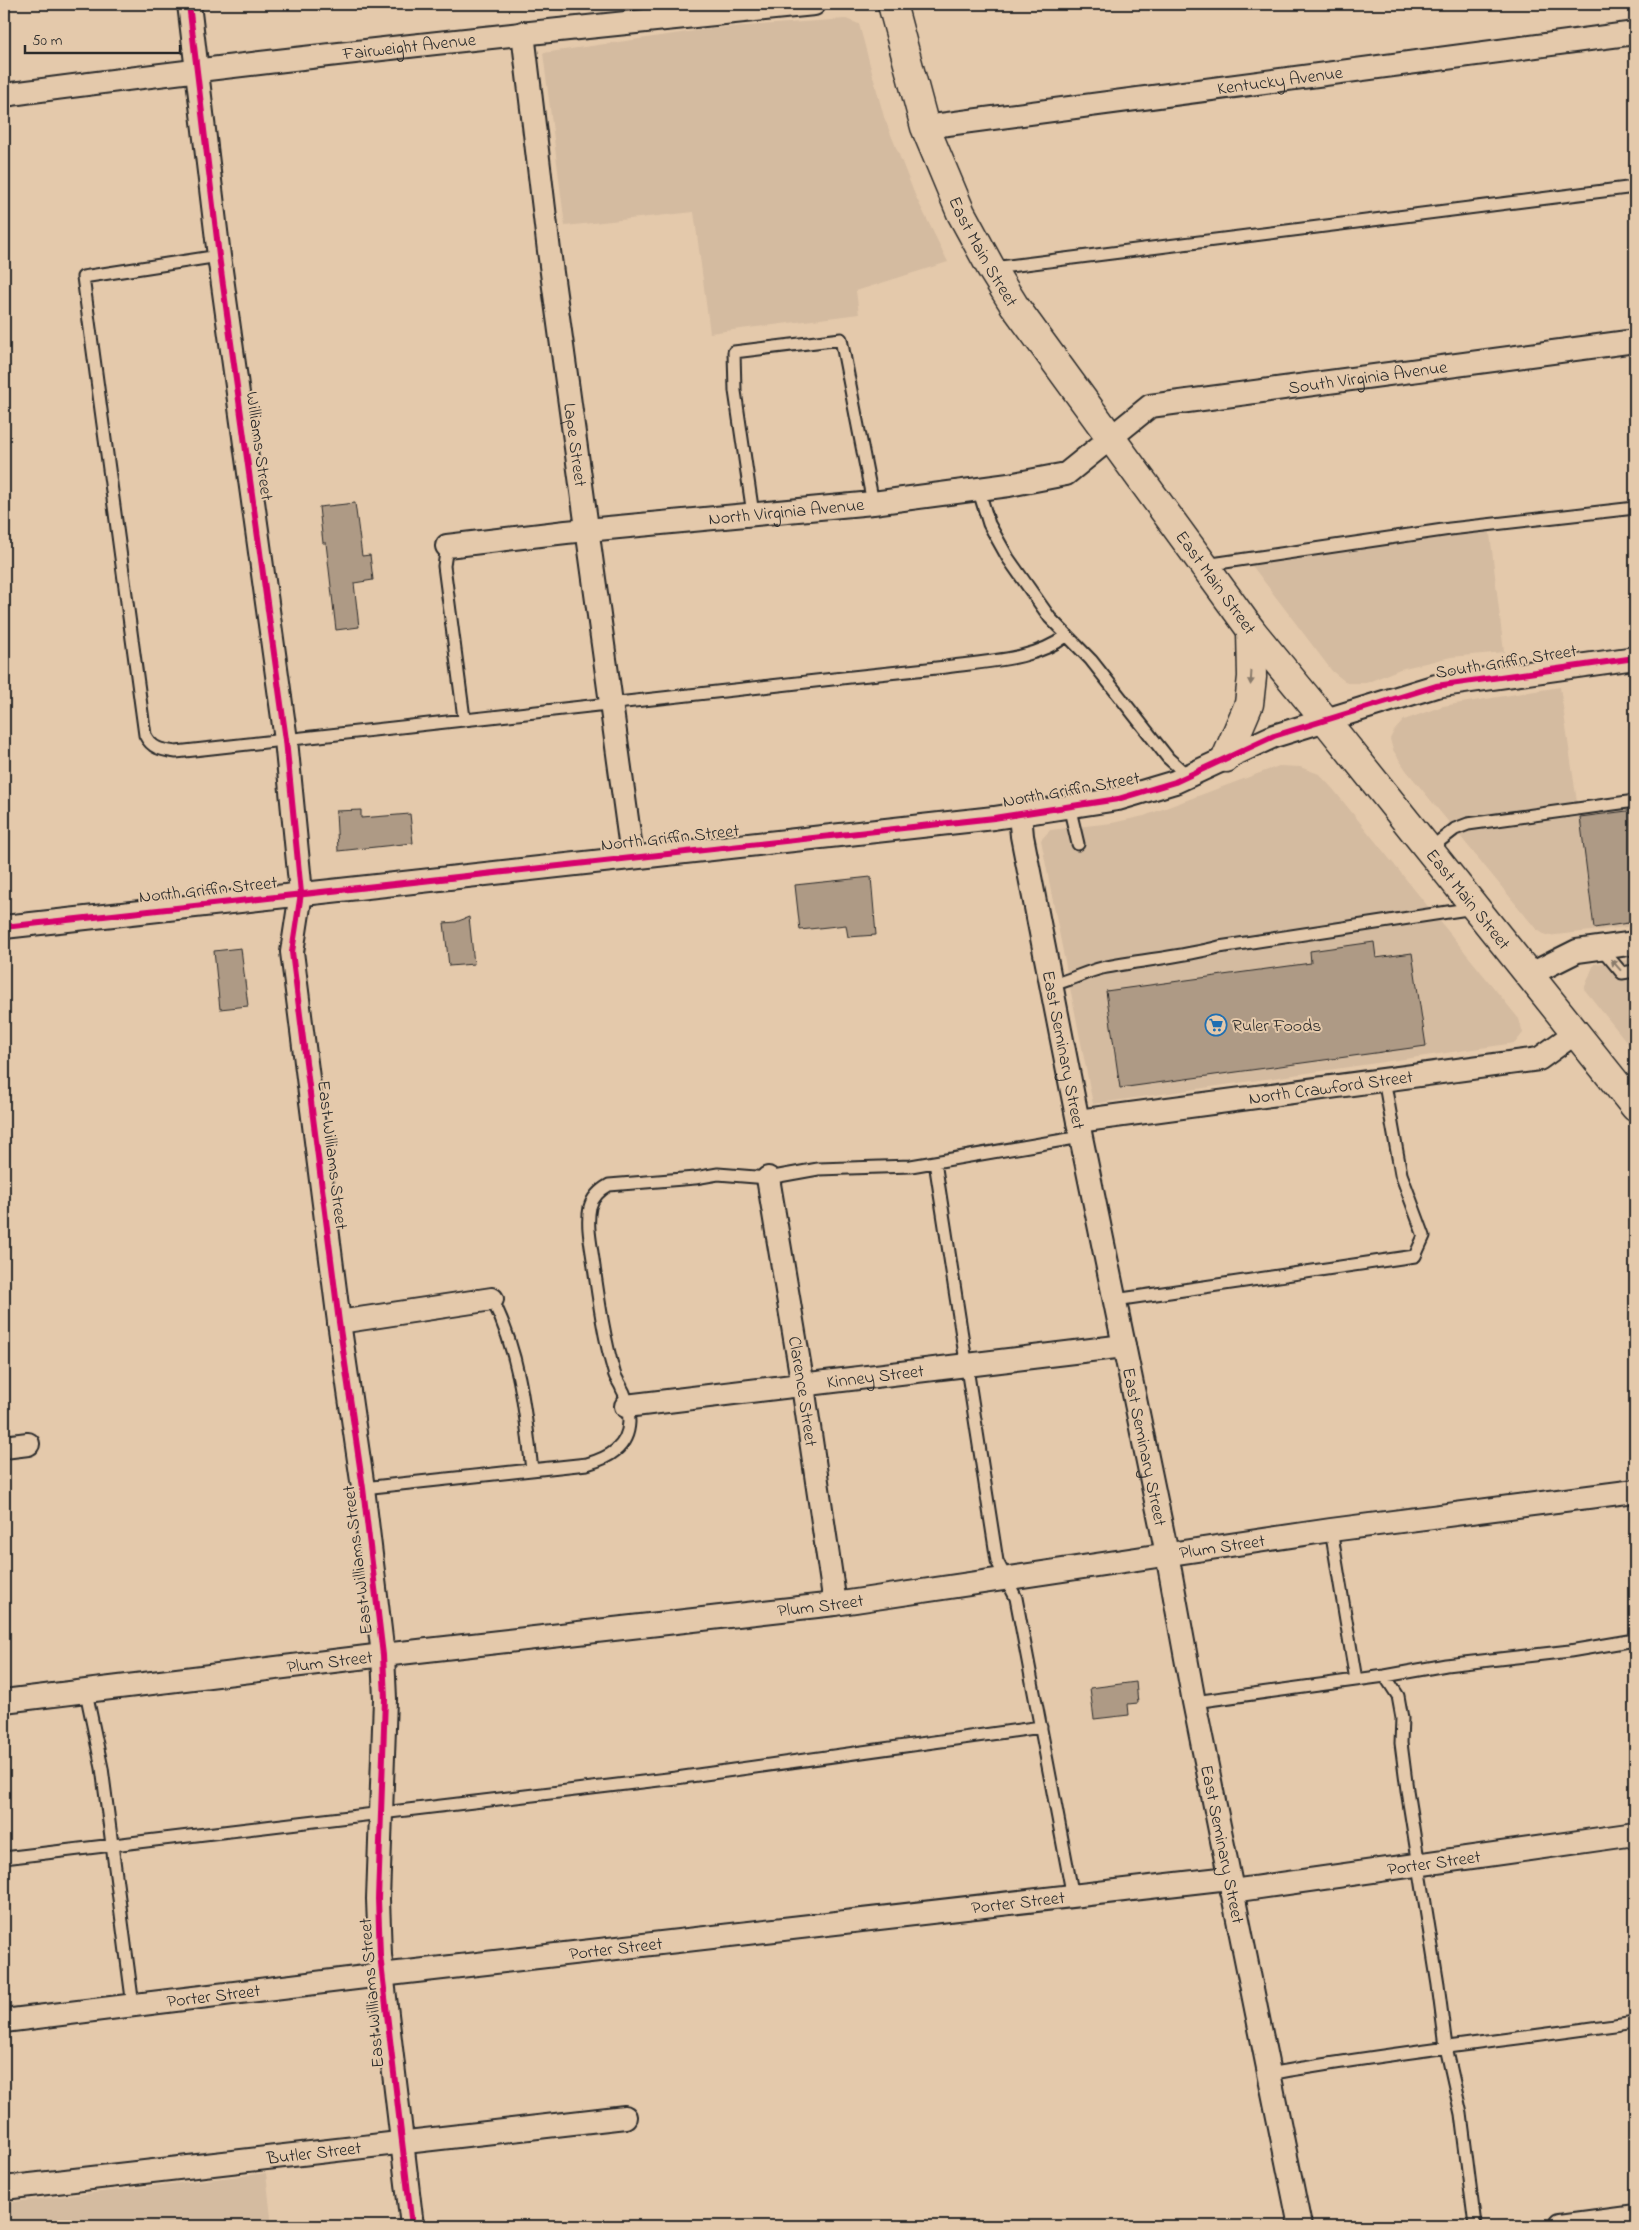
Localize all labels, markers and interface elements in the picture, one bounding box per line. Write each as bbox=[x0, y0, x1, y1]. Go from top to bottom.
scale bar bbox=[25, 22, 180, 54]
street label: Fairweight Avenue bbox=[340, 28, 478, 69]
text: 50 m bbox=[32, 30, 63, 52]
street label: Kentucky Avenue bbox=[1216, 61, 1345, 103]
street label: East Main Street bbox=[941, 193, 1023, 313]
street label: South Virginia Avenue bbox=[1287, 355, 1450, 402]
street label: Williams Street bbox=[237, 390, 279, 503]
street label: Lape Street bbox=[555, 401, 592, 488]
street label: North Virginia Avenue bbox=[707, 493, 866, 533]
street label: East Main Street bbox=[1168, 526, 1261, 641]
street label: South Griffin Street bbox=[1434, 639, 1579, 687]
one-way arrow bbox=[1247, 671, 1255, 687]
street label: North Griffin Street bbox=[1001, 766, 1142, 816]
street label: North Griffin Street bbox=[600, 819, 741, 859]
street label: East Main Street bbox=[1418, 844, 1516, 956]
street label: North Griffin Street bbox=[138, 871, 279, 911]
one-way arrow bbox=[1610, 959, 1621, 972]
street label: East Seminary Street bbox=[1034, 969, 1090, 1132]
supermarket icon: Ruler Foods bbox=[1204, 1013, 1228, 1037]
place label: Ruler Foods bbox=[1232, 1014, 1321, 1040]
street label: North Crawford Street bbox=[1247, 1065, 1415, 1113]
street label: East Williams Street bbox=[309, 1079, 353, 1231]
street label: Clarence Street bbox=[780, 1334, 823, 1448]
street label: Kinney Street bbox=[825, 1359, 926, 1397]
street label: East Seminary Street bbox=[1114, 1365, 1172, 1529]
street label: East Williams Street bbox=[337, 1484, 381, 1636]
street label: Plum Street bbox=[1178, 1529, 1267, 1567]
street label: Plum Street bbox=[776, 1589, 866, 1625]
street label: Plum Street bbox=[285, 1645, 374, 1682]
street label: East Seminary Street bbox=[1192, 1763, 1250, 1926]
street label: Porter Street bbox=[1386, 1845, 1483, 1884]
street label: Porter Street bbox=[970, 1886, 1066, 1922]
street label: East Williams Street bbox=[353, 1917, 392, 2069]
street label: Porter Street bbox=[568, 1932, 664, 1968]
street label: Porter Street bbox=[165, 1979, 262, 2016]
street label: Butler Street bbox=[265, 2136, 363, 2173]

